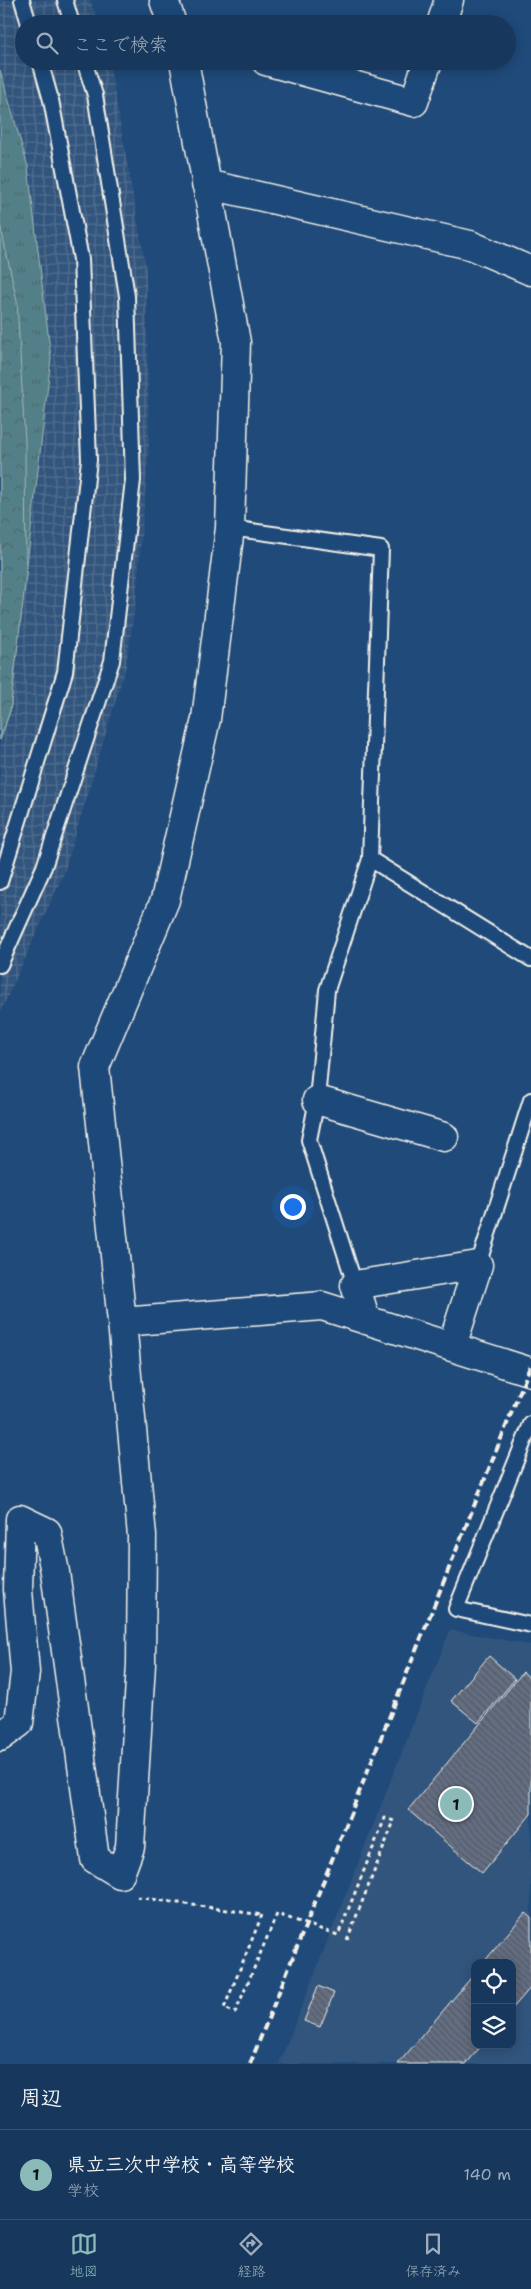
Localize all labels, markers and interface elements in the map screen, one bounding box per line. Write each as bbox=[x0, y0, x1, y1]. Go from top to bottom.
search box bbox=[15, 15, 516, 70]
icon: search bbox=[33, 29, 61, 57]
text: ここで検索 bbox=[73, 32, 168, 57]
your location bbox=[280, 1194, 306, 1220]
pin: 1 bbox=[440, 1785, 472, 1823]
map controls bbox=[471, 1959, 516, 2049]
button: locate bbox=[471, 1959, 516, 2004]
button: layers bbox=[471, 2004, 516, 2049]
text: 周辺 bbox=[20, 2084, 62, 2112]
text: 県立三次中学校・高等学校 bbox=[67, 2152, 295, 2177]
text: 1 bbox=[32, 2164, 40, 2185]
text: 140 m bbox=[464, 2164, 511, 2185]
text: 学校 bbox=[67, 2180, 99, 2201]
tab: 地図 bbox=[70, 2230, 98, 2280]
tab: 経路 bbox=[237, 2230, 265, 2280]
tab: 保存済み bbox=[405, 2230, 461, 2280]

